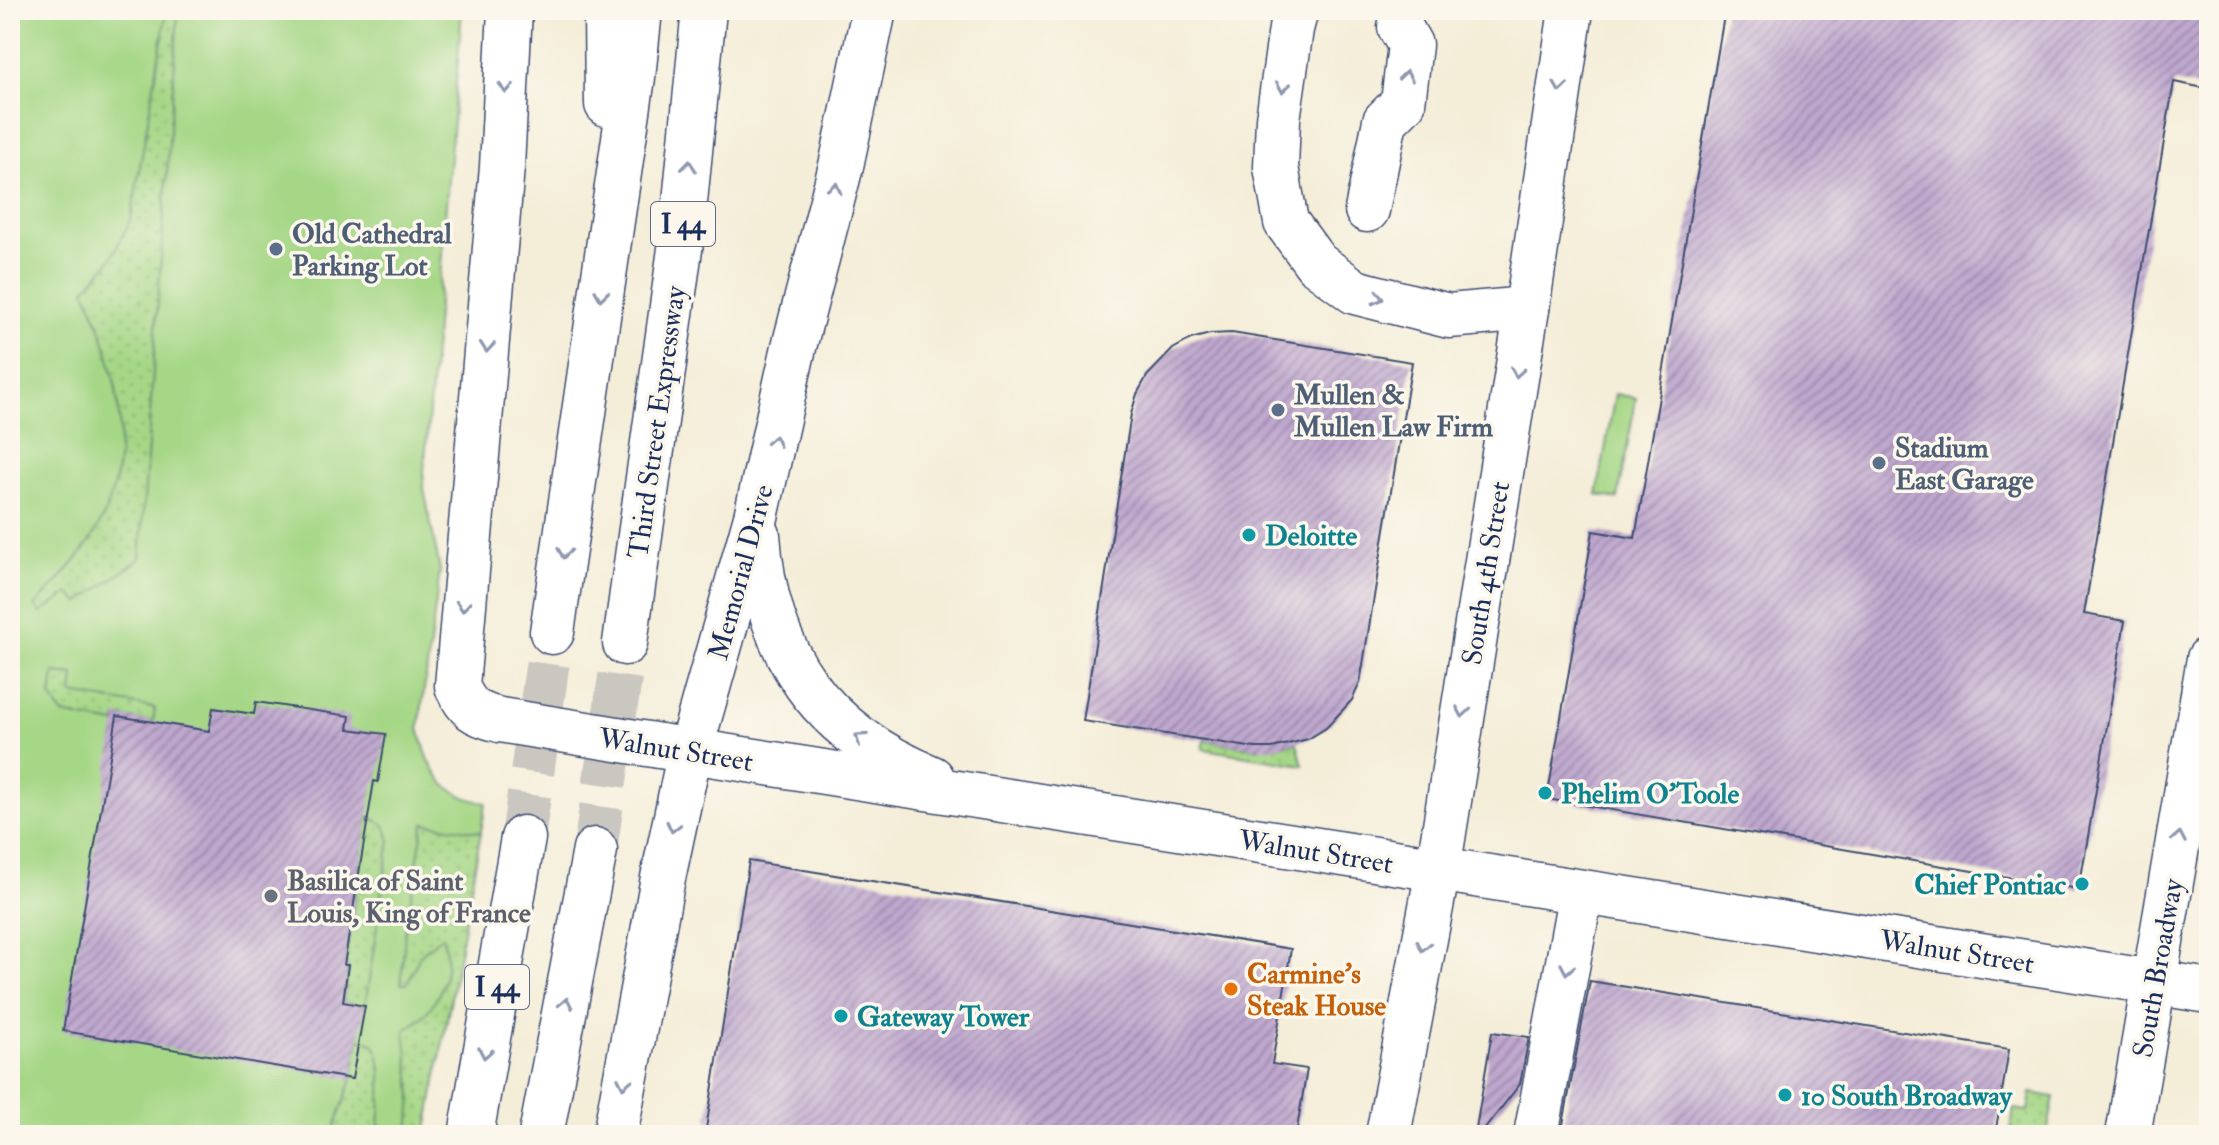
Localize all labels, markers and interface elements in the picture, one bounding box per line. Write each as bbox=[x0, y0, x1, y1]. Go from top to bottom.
one-way arrow bbox=[1397, 69, 1414, 83]
one-way arrow bbox=[1275, 80, 1292, 93]
one-way arrow bbox=[1552, 80, 1569, 94]
one-way arrow bbox=[498, 82, 515, 95]
one-way arrow bbox=[680, 159, 697, 172]
one-way arrow bbox=[825, 182, 842, 195]
road number: I 44 bbox=[651, 202, 715, 246]
place label: Old Cathedral Parking Lot bbox=[292, 217, 452, 284]
marker: Old Cathedral Parking Lot bbox=[267, 240, 285, 258]
street label: Third Street Expressway bbox=[621, 283, 694, 561]
one-way arrow bbox=[1371, 288, 1385, 305]
one-way arrow bbox=[593, 289, 610, 302]
one-way arrow bbox=[479, 341, 496, 354]
one-way arrow bbox=[1509, 365, 1526, 379]
place label: Mullen & Mullen Law Firm bbox=[1293, 378, 1493, 445]
marker: Mullen & Mullen Law Firm bbox=[1269, 401, 1287, 419]
place label: Stadium East Garage bbox=[1895, 431, 2034, 498]
one-way arrow bbox=[764, 434, 781, 448]
marker: Stadium East Garage bbox=[1870, 454, 1888, 472]
street label: South 4th Street bbox=[1455, 479, 1518, 668]
street label: Memorial Drive bbox=[701, 481, 782, 664]
place label: Deloitte bbox=[1265, 519, 1357, 554]
marker: Deloitte bbox=[1240, 526, 1258, 544]
one-way arrow bbox=[556, 546, 573, 560]
one-way arrow bbox=[455, 600, 472, 613]
one-way arrow bbox=[1455, 705, 1472, 719]
street label: Walnut Street bbox=[595, 721, 755, 780]
one-way arrow bbox=[854, 733, 868, 748]
place label: Phelim O'Toole bbox=[1561, 777, 1739, 812]
marker: Phelim O'Toole bbox=[1536, 784, 1554, 802]
one-way arrow bbox=[665, 820, 682, 834]
street label: Walnut Street bbox=[1235, 823, 1395, 882]
one-way arrow bbox=[2169, 830, 2186, 844]
place label: Basilica of Saint Louis, King of France bbox=[287, 864, 531, 931]
place label: Chief Pontiac bbox=[1914, 868, 2067, 903]
marker: Chief Pontiac bbox=[2073, 875, 2091, 893]
street label: South Broadway bbox=[2126, 875, 2192, 1060]
marker: Basilica of Saint Louis, King of France bbox=[262, 887, 280, 905]
street label: Walnut Street bbox=[1876, 923, 2036, 982]
one-way arrow bbox=[1415, 939, 1432, 953]
place label: Carmine's Steak House bbox=[1247, 957, 1386, 1024]
one-way arrow bbox=[1559, 962, 1576, 975]
road number: I 44 bbox=[465, 965, 529, 1009]
marker: Carmine's Steak House bbox=[1222, 980, 1240, 998]
one-way arrow bbox=[556, 997, 573, 1010]
place label: Gateway Tower bbox=[857, 1000, 1030, 1035]
marker: Gateway Tower bbox=[832, 1007, 850, 1025]
one-way arrow bbox=[478, 1046, 495, 1060]
one-way arrow bbox=[617, 1076, 634, 1089]
place label: 10 South Broadway bbox=[1801, 1079, 2014, 1114]
marker: 10 South Broadway bbox=[1776, 1086, 1794, 1104]

